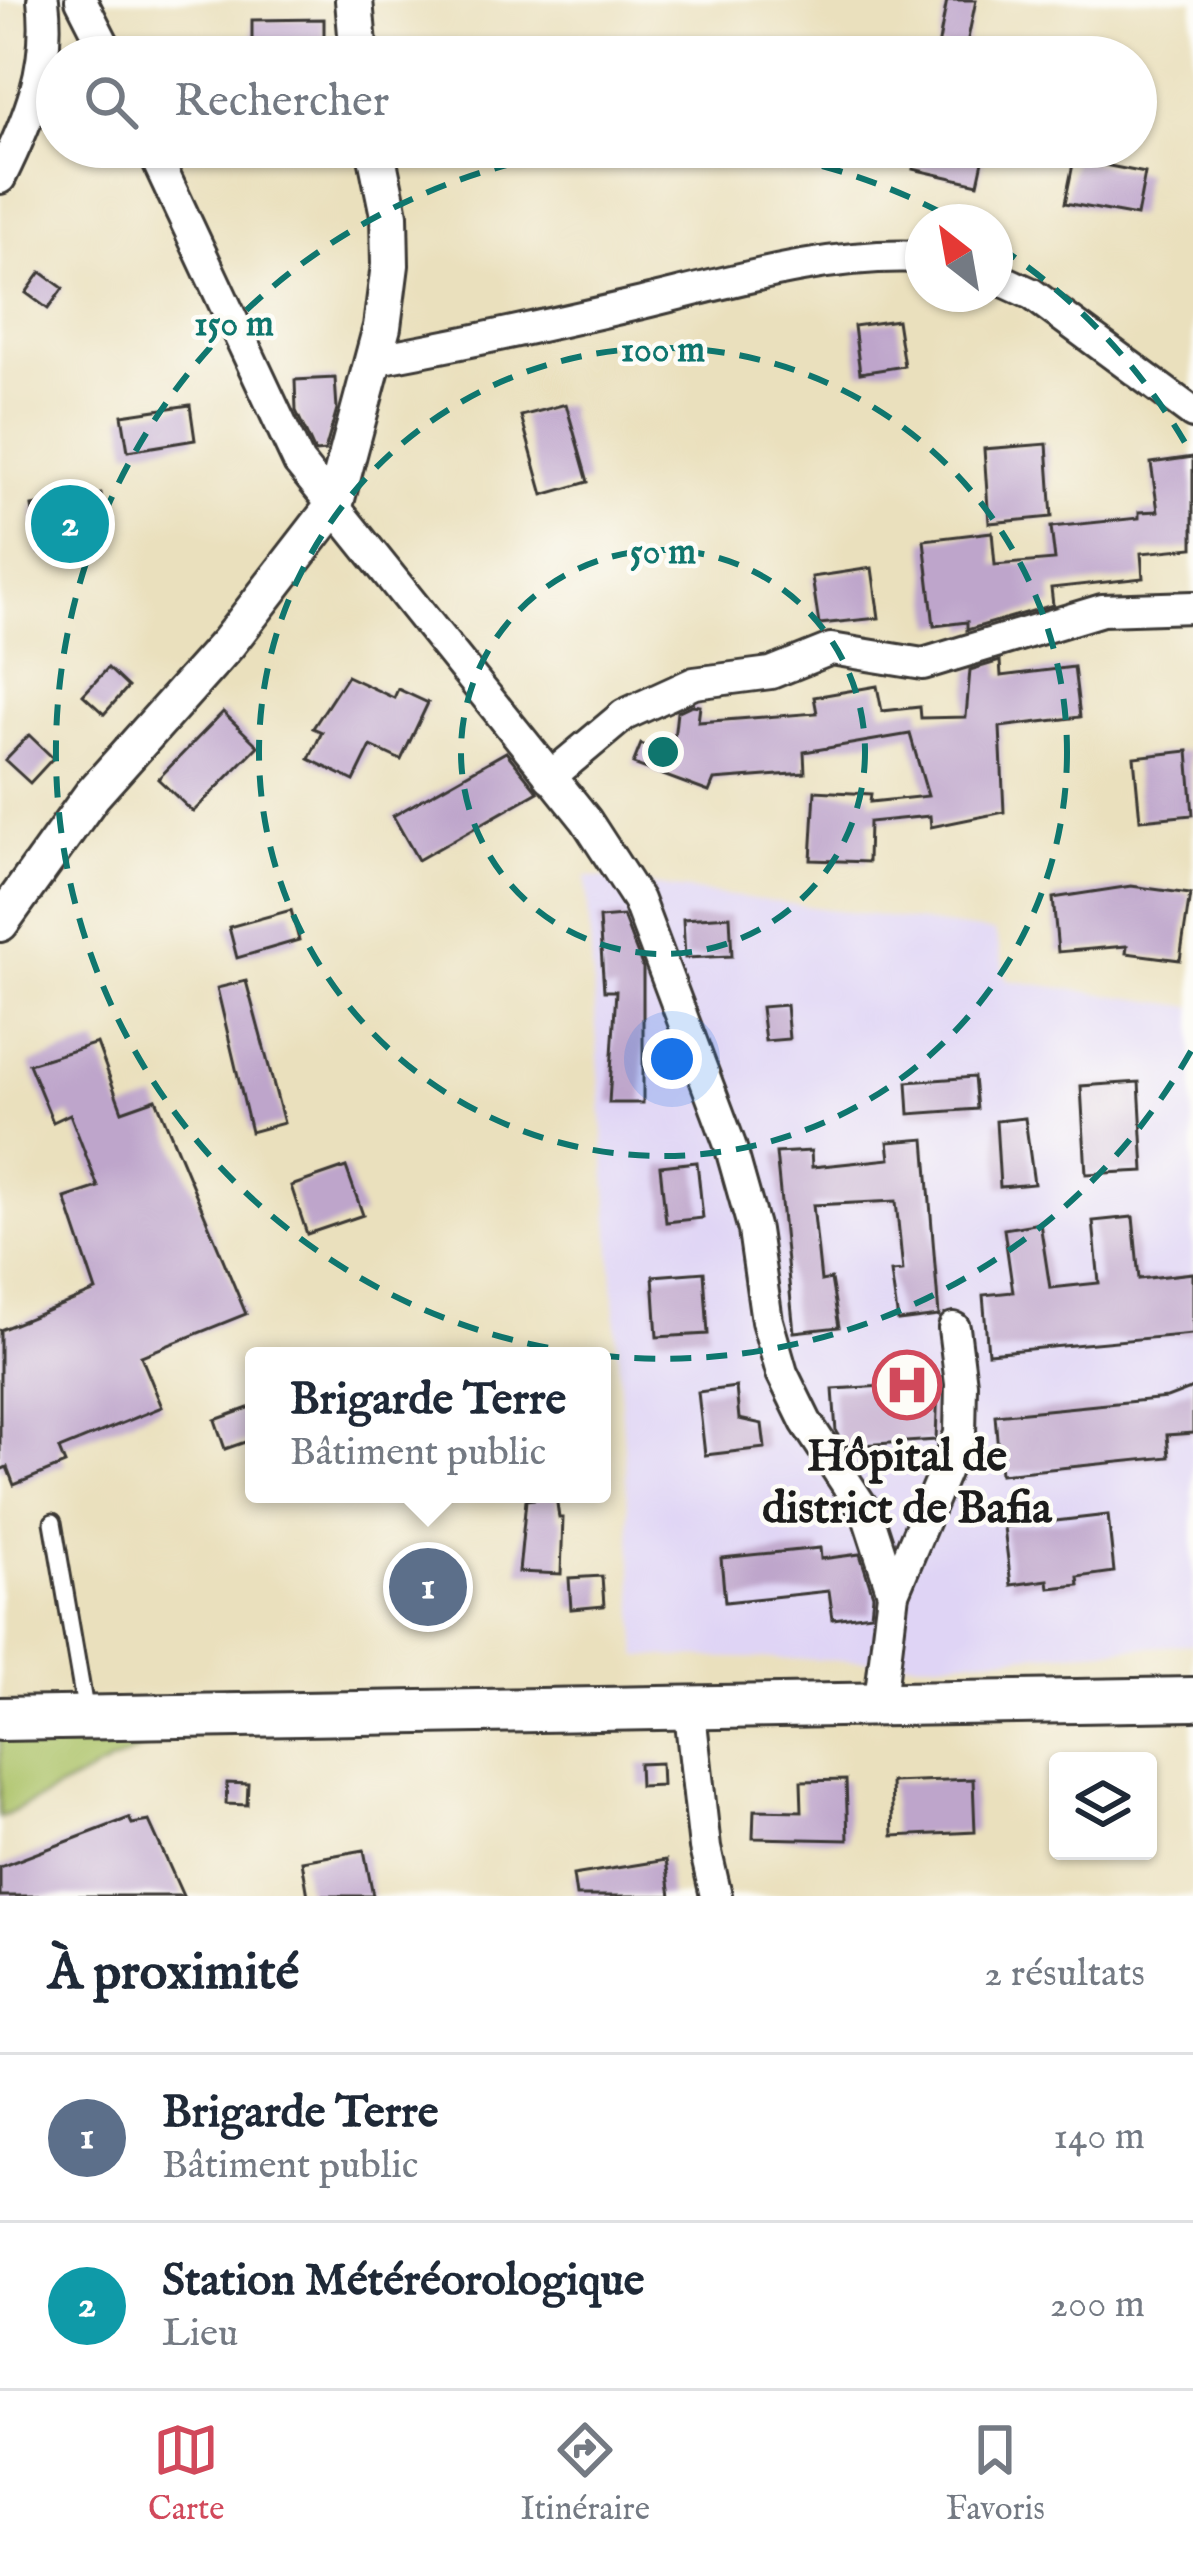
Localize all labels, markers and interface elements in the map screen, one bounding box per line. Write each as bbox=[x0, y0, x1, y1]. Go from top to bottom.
search box bbox=[36, 36, 1157, 168]
icon: search bbox=[78, 69, 144, 135]
text: Rechercher bbox=[174, 74, 389, 131]
north arrow bbox=[905, 204, 1013, 312]
text: 150 m bbox=[194, 302, 274, 348]
text: 100 m bbox=[621, 328, 705, 374]
pin: 2 bbox=[31, 479, 109, 569]
text: 50 m bbox=[630, 530, 696, 576]
centre of rings bbox=[642, 731, 684, 773]
your location bbox=[642, 1029, 702, 1089]
popup bbox=[245, 1347, 611, 1503]
hospital icon: Hôpital de district de Bafia bbox=[872, 1350, 942, 1420]
text: Brigarde Terre bbox=[290, 1372, 566, 1429]
text: Bâtiment public bbox=[290, 1429, 546, 1478]
place label: Hôpital de district de Bafia bbox=[762, 1429, 1053, 1538]
pin: 1 bbox=[389, 1542, 467, 1632]
map controls bbox=[1049, 1752, 1157, 1860]
button: layers bbox=[1049, 1752, 1157, 1860]
text: À proximité bbox=[48, 1942, 299, 2007]
text: 2 résultats bbox=[984, 1950, 1145, 1999]
text: Brigarde Terre bbox=[162, 2085, 438, 2142]
text: 1 bbox=[80, 2113, 94, 2162]
text: 140 m bbox=[1054, 2113, 1145, 2162]
text: Bâtiment public bbox=[162, 2142, 418, 2191]
text: Station Météréorologique bbox=[162, 2253, 645, 2310]
text: 2 bbox=[78, 2281, 96, 2330]
text: 200 m bbox=[1050, 2281, 1145, 2330]
text: Lieu bbox=[162, 2310, 238, 2359]
tab: Carte bbox=[148, 2417, 225, 2531]
tab: Itinéraire bbox=[521, 2417, 650, 2531]
tab: Favoris bbox=[946, 2417, 1045, 2531]

